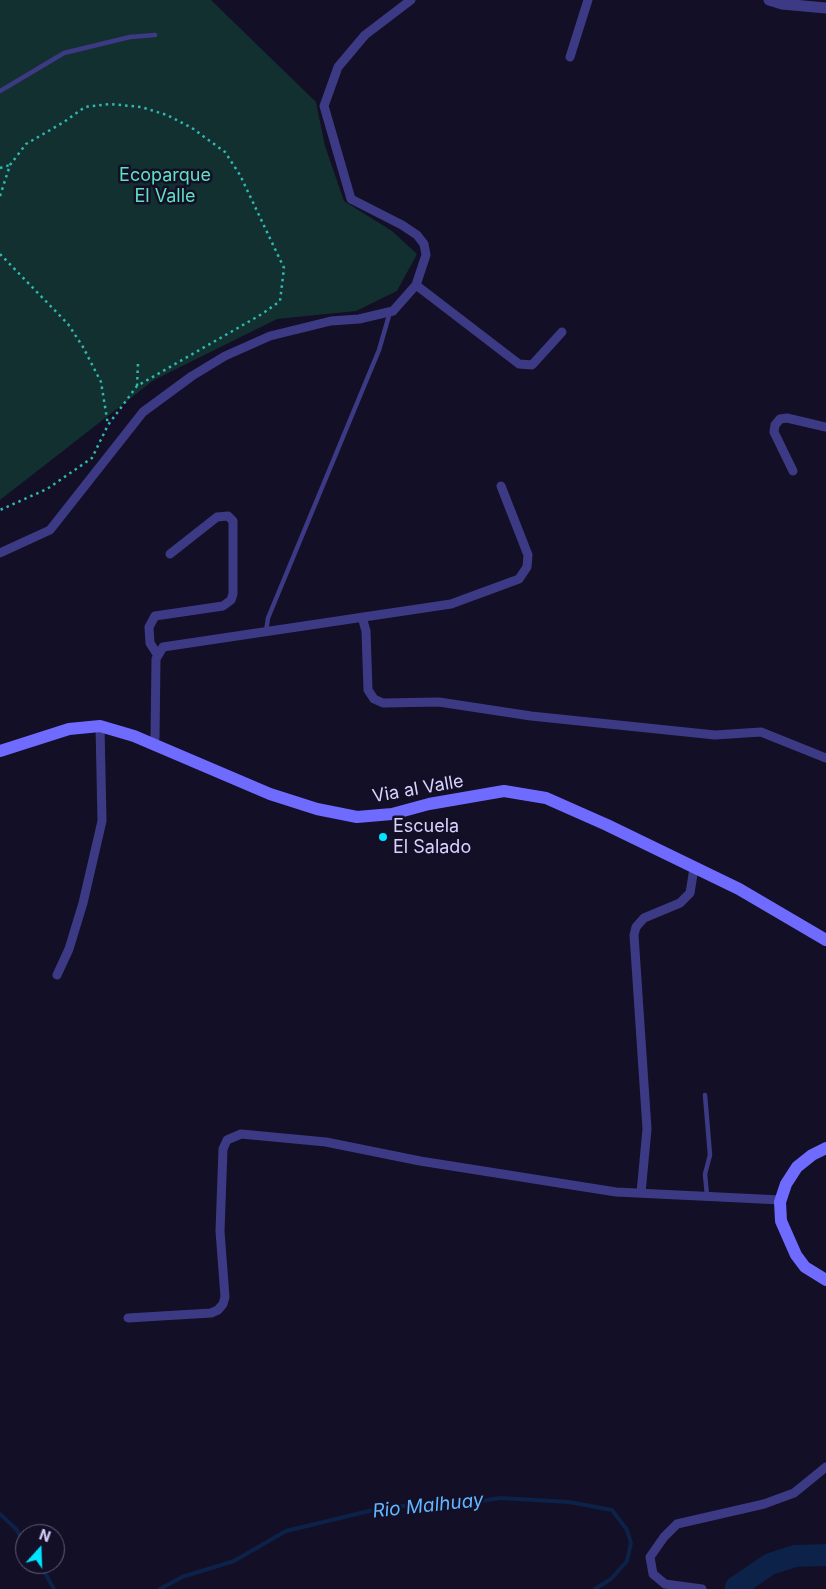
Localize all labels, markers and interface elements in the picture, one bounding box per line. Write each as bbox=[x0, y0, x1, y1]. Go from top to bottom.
park label: Ecoparque El Valle bbox=[119, 165, 211, 208]
street label: Via al Valle bbox=[371, 770, 465, 808]
place label: Escuela El Salado bbox=[393, 816, 471, 859]
marker: Escuela El Salado bbox=[377, 831, 389, 843]
water label: Rio Malhuay bbox=[371, 1489, 485, 1523]
north arrow bbox=[15, 1524, 65, 1574]
text: N bbox=[37, 1526, 53, 1545]

